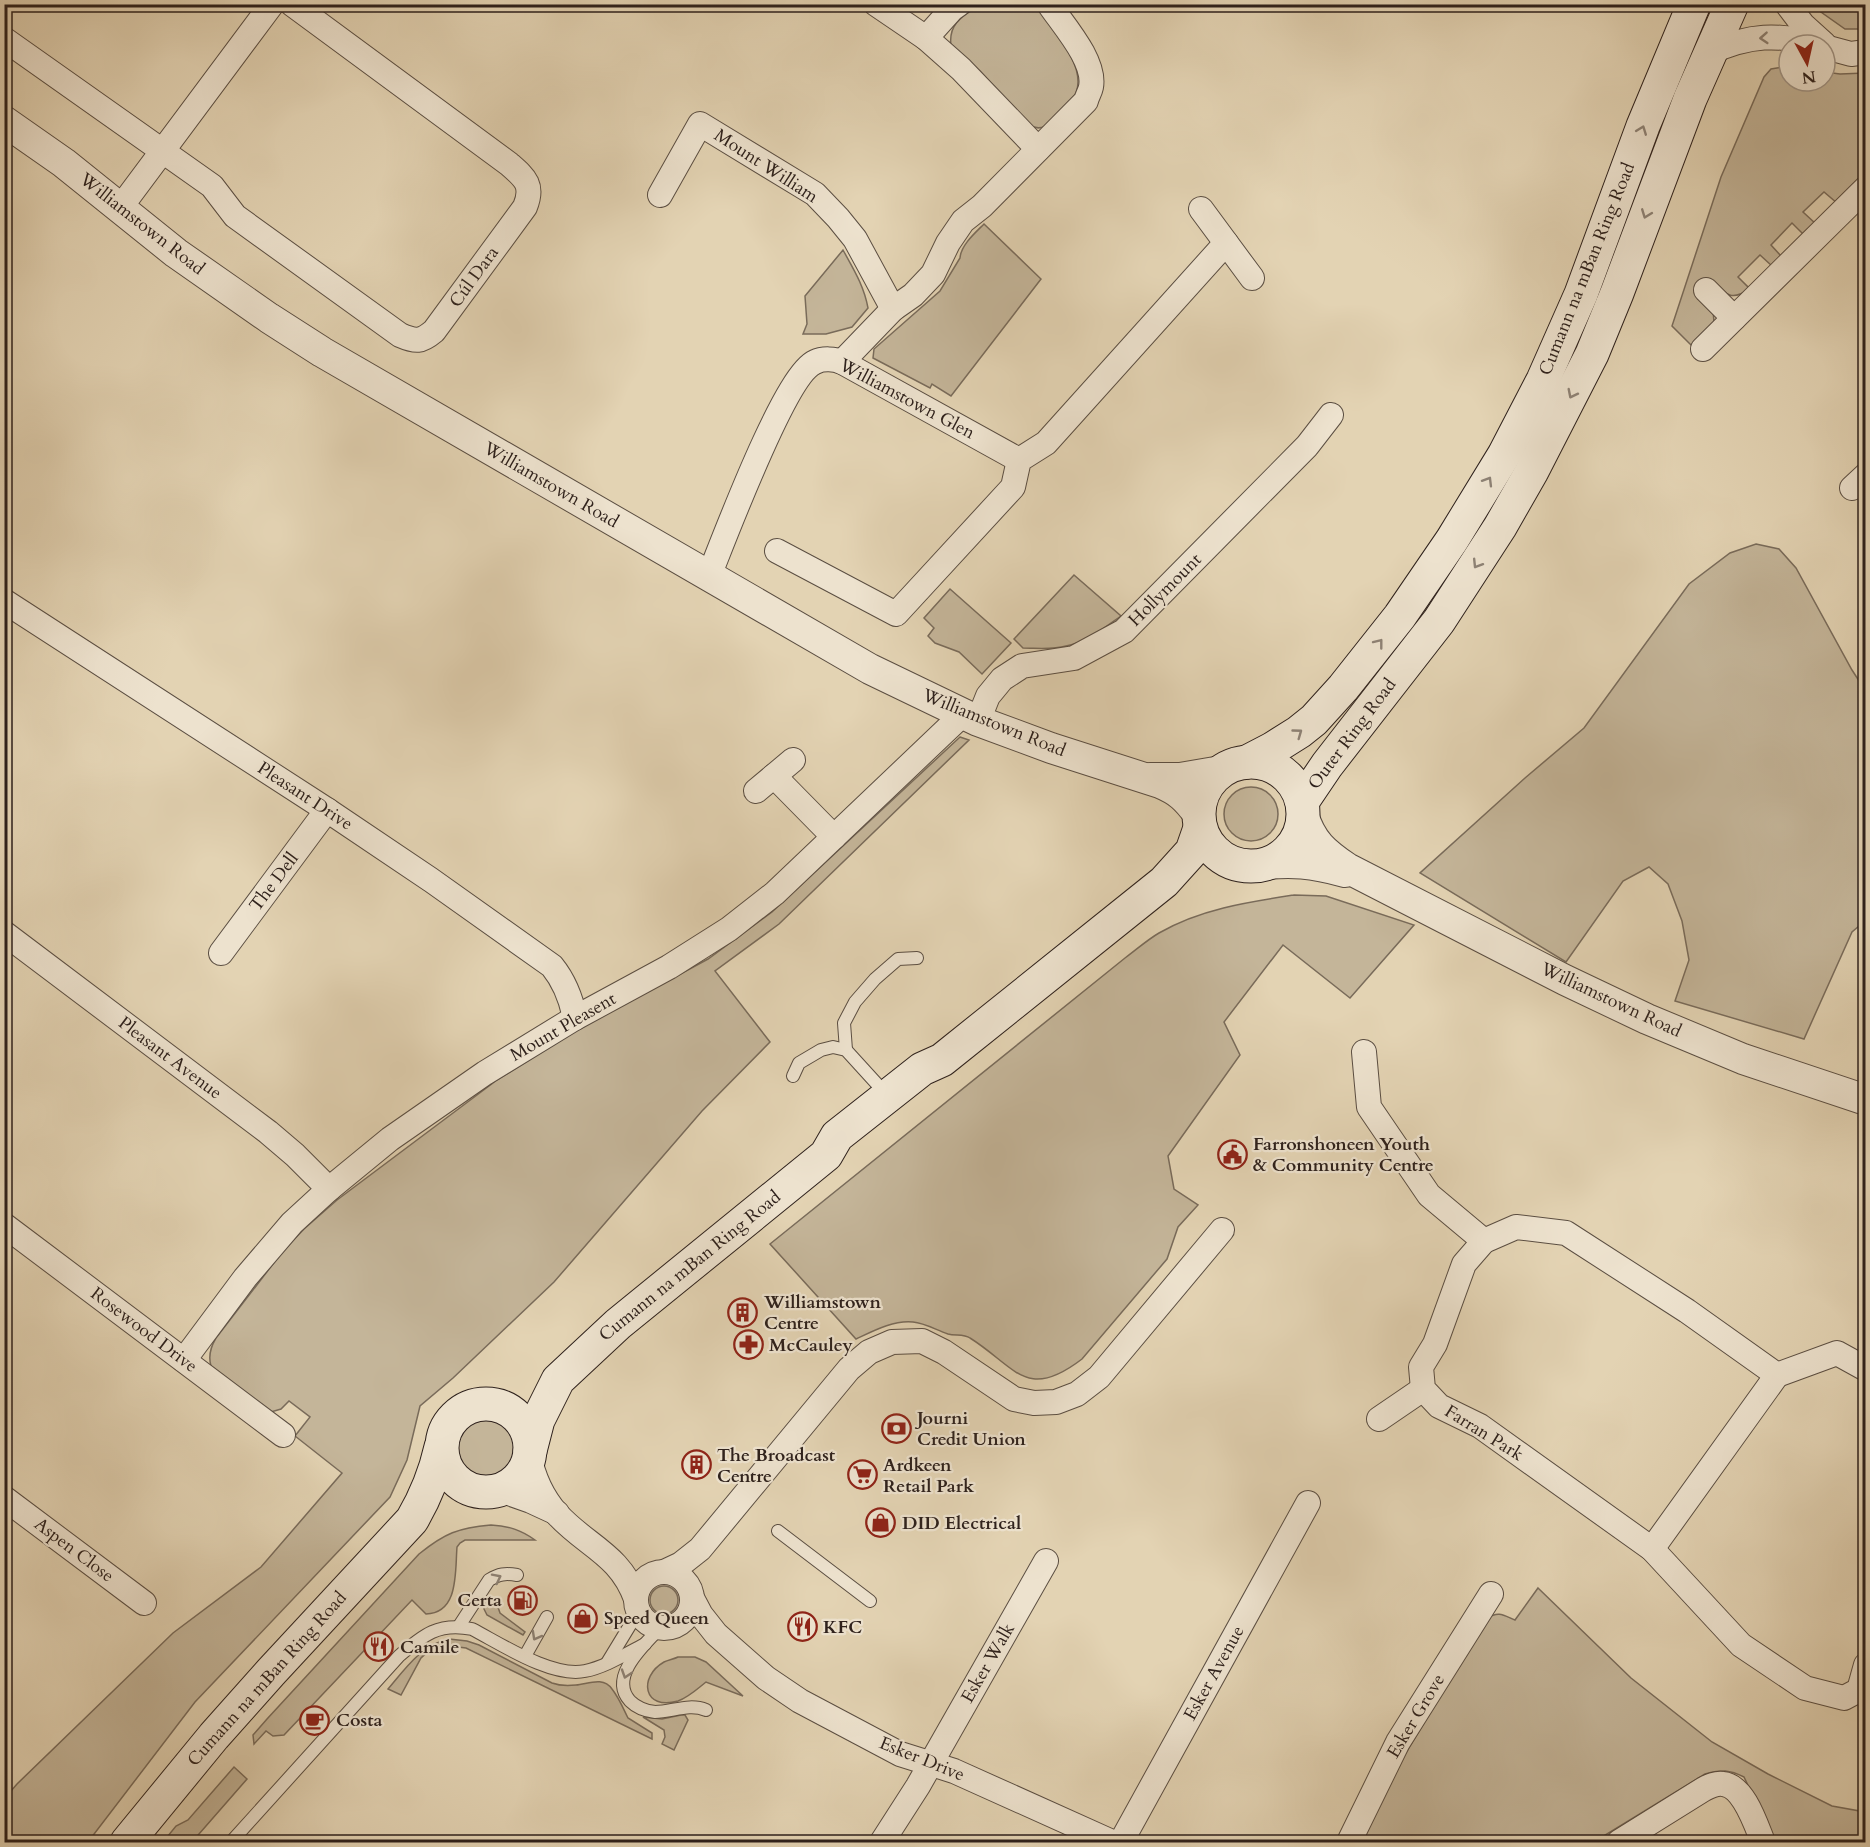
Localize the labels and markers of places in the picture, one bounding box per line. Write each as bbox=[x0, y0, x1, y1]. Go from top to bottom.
place label: Farronshoneen Youth & Community Centre bbox=[1253, 1132, 1434, 1178]
public building icon: Farronshoneen Youth & Community Centre bbox=[1216, 1138, 1248, 1170]
place label: Williamstown Centre bbox=[763, 1290, 882, 1336]
building icon: Williamstown Centre bbox=[727, 1296, 759, 1328]
pharmacy icon: McCauley bbox=[732, 1329, 764, 1361]
place label: McCauley bbox=[769, 1333, 854, 1358]
place label: Journi Credit Union bbox=[914, 1406, 1026, 1452]
bank icon: Journi Credit Union bbox=[880, 1412, 912, 1444]
place label: The Broadcast Centre bbox=[717, 1443, 836, 1489]
building icon: The Broadcast Centre bbox=[680, 1449, 712, 1481]
place label: Ardkeen Retail Park bbox=[883, 1453, 975, 1499]
supermarket icon: Ardkeen Retail Park bbox=[846, 1459, 878, 1491]
shop icon: DID Electrical bbox=[865, 1507, 897, 1539]
place label: DID Electrical bbox=[902, 1511, 1021, 1536]
fuel station icon: Certa bbox=[507, 1584, 539, 1616]
place label: Certa bbox=[457, 1588, 502, 1613]
shop icon: Speed Queen bbox=[567, 1602, 599, 1634]
place label: Speed Queen bbox=[604, 1606, 710, 1631]
restaurant icon: KFC bbox=[786, 1611, 818, 1643]
place label: KFC bbox=[823, 1615, 862, 1640]
restaurant icon: Camile bbox=[363, 1631, 395, 1663]
place label: Camile bbox=[400, 1635, 459, 1660]
cafe icon: Costa bbox=[299, 1704, 331, 1736]
place label: Costa bbox=[336, 1708, 383, 1733]

